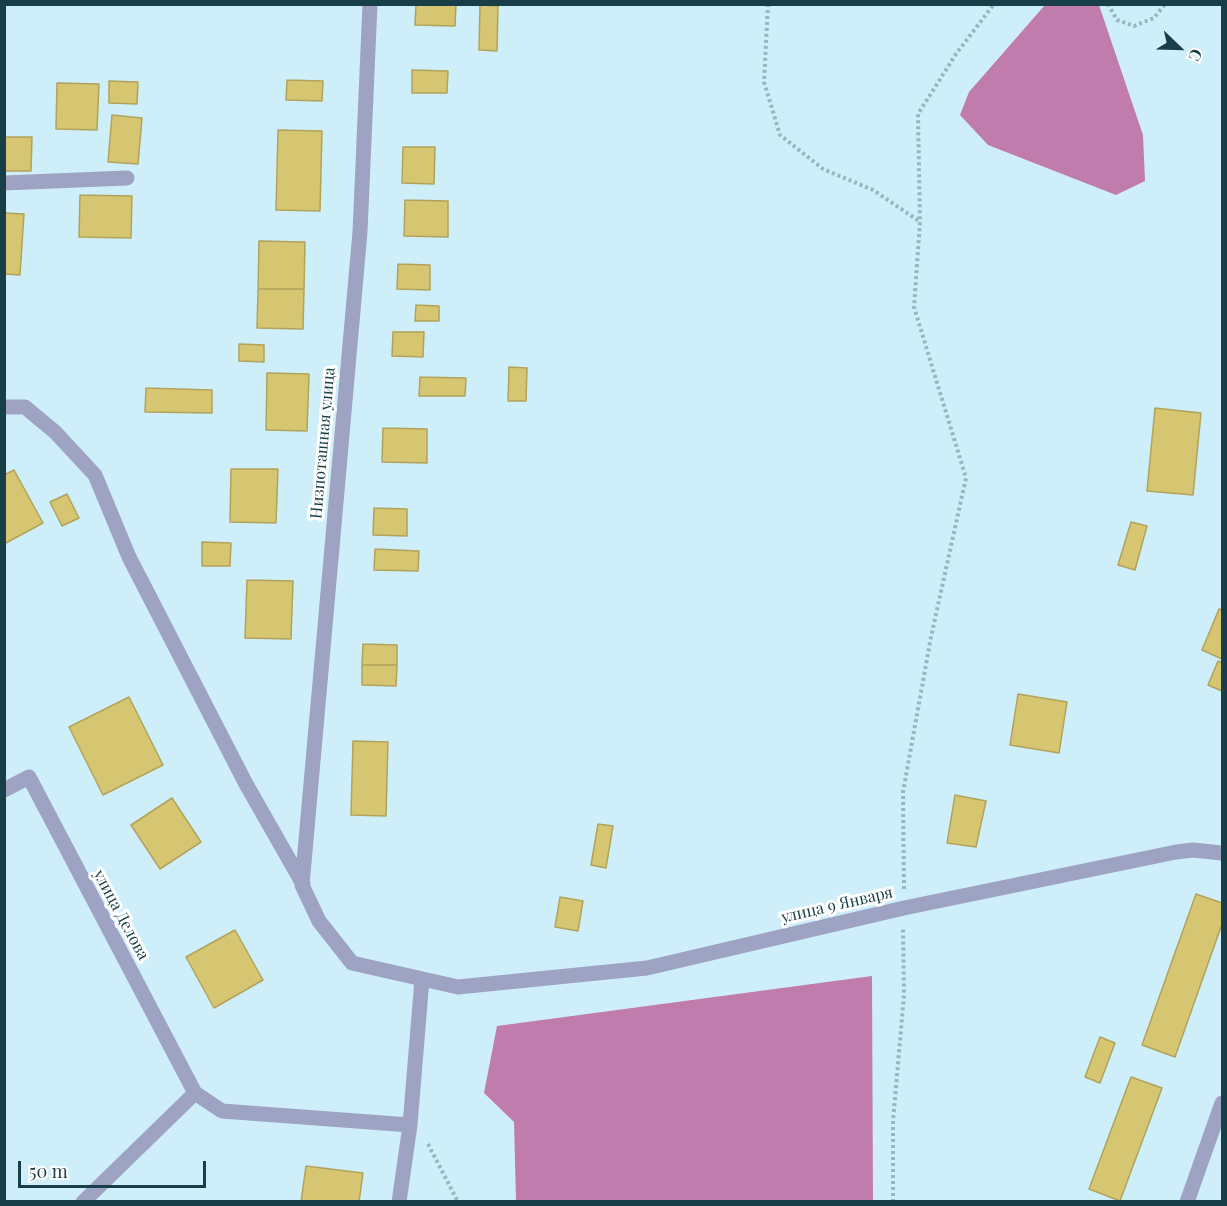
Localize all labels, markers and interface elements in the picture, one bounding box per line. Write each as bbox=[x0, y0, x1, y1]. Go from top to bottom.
north arrow bbox=[1149, 18, 1209, 78]
text: С bbox=[1184, 46, 1208, 65]
street label: Низпоташная улица bbox=[307, 366, 339, 520]
street label: улица Делова bbox=[89, 867, 153, 963]
street label: улица 9 Января bbox=[779, 883, 895, 927]
scale bar bbox=[21, 1149, 208, 1187]
text: 50 m bbox=[29, 1159, 68, 1183]

